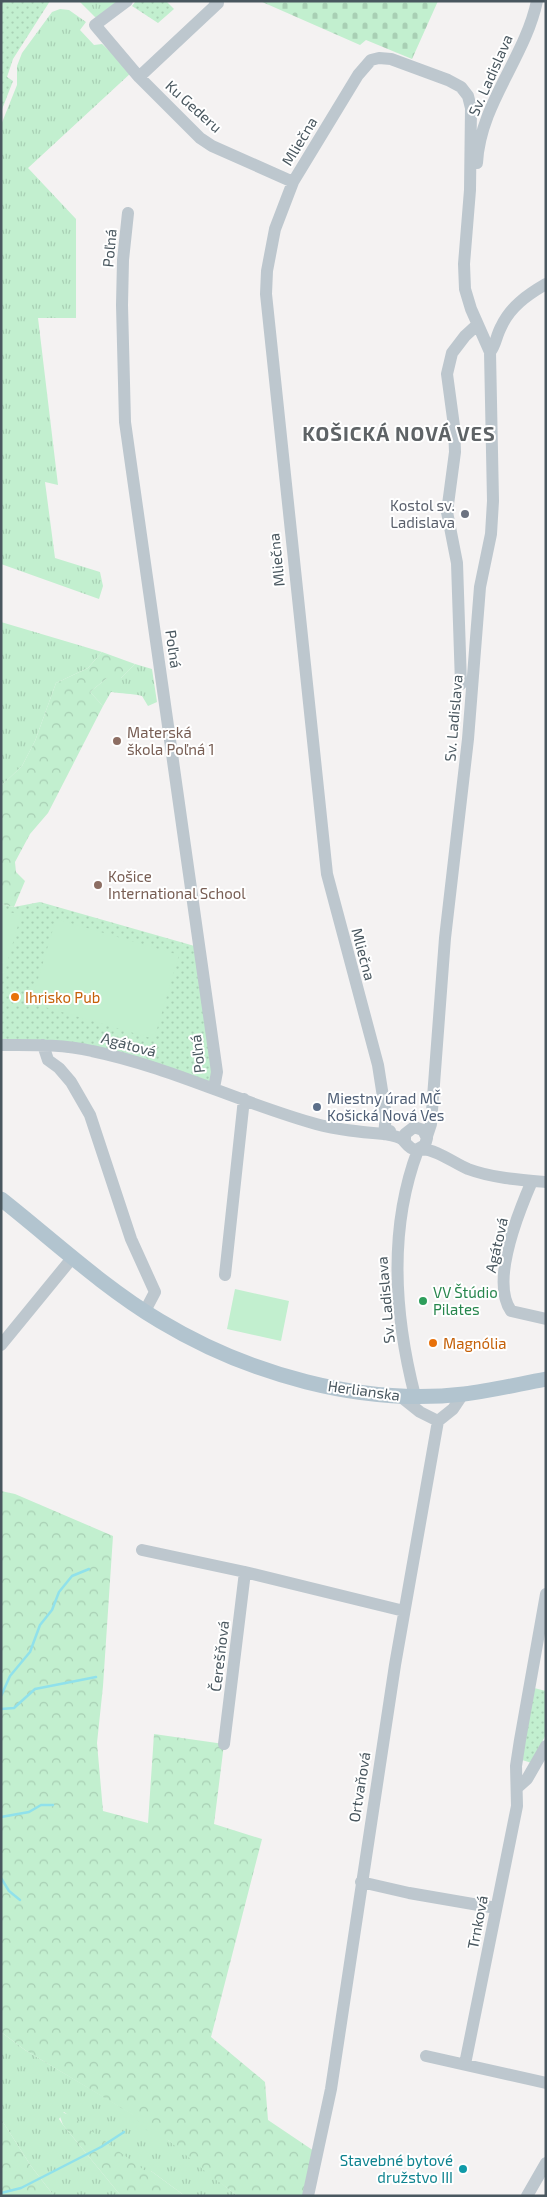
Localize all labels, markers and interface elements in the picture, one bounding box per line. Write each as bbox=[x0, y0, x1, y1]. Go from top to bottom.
street label: Sv. Ladislava bbox=[464, 31, 516, 119]
street label: Ku Gederu bbox=[162, 76, 226, 136]
street label: Mliečna bbox=[277, 113, 321, 169]
street label: Poľná bbox=[98, 228, 120, 268]
district label: KOŠICKÁ NOVÁ VES bbox=[302, 421, 496, 445]
place label: Kostol sv. Ladislava bbox=[390, 496, 455, 531]
marker: Kostol sv. Ladislava bbox=[459, 508, 471, 520]
street label: Mliečna bbox=[264, 532, 288, 588]
street label: Poľná bbox=[162, 629, 186, 669]
street label: Sv. Ladislava bbox=[440, 674, 466, 762]
place label: Materská škola Poľná 1 bbox=[127, 723, 215, 758]
marker: Materská škola Poľná 1 bbox=[111, 735, 123, 747]
place label: Košice International School bbox=[108, 867, 246, 902]
marker: Košice International School bbox=[92, 879, 104, 891]
street label: Mliečna bbox=[348, 926, 380, 982]
place label: Ihrisko Pub bbox=[25, 988, 100, 1006]
marker: Ihrisko Pub bbox=[9, 991, 21, 1003]
street label: Agátová bbox=[100, 1028, 158, 1060]
street label: Poľná bbox=[186, 1034, 208, 1074]
place label: Miestny úrad MČ Košická Nová Ves bbox=[327, 1089, 444, 1124]
marker: Miestny úrad MČ Košická Nová Ves bbox=[311, 1101, 323, 1113]
street label: Agátová bbox=[481, 1216, 511, 1274]
street label: Sv. Ladislava bbox=[372, 1256, 398, 1344]
place label: VV Štúdio Pilates bbox=[433, 1283, 498, 1318]
marker: VV Štúdio Pilates bbox=[417, 1295, 429, 1307]
place label: Magnólia bbox=[443, 1334, 506, 1352]
marker: Magnólia bbox=[427, 1337, 439, 1349]
street label: Herlianska bbox=[327, 1376, 401, 1404]
street label: Čerešňová bbox=[206, 1619, 232, 1693]
street label: Ortvaňová bbox=[345, 1750, 373, 1824]
street label: Trnková bbox=[463, 1894, 491, 1950]
place label: Stavebné bytové družstvo III bbox=[340, 2151, 453, 2186]
marker: Stavebné bytové družstvo III bbox=[457, 2163, 469, 2175]

